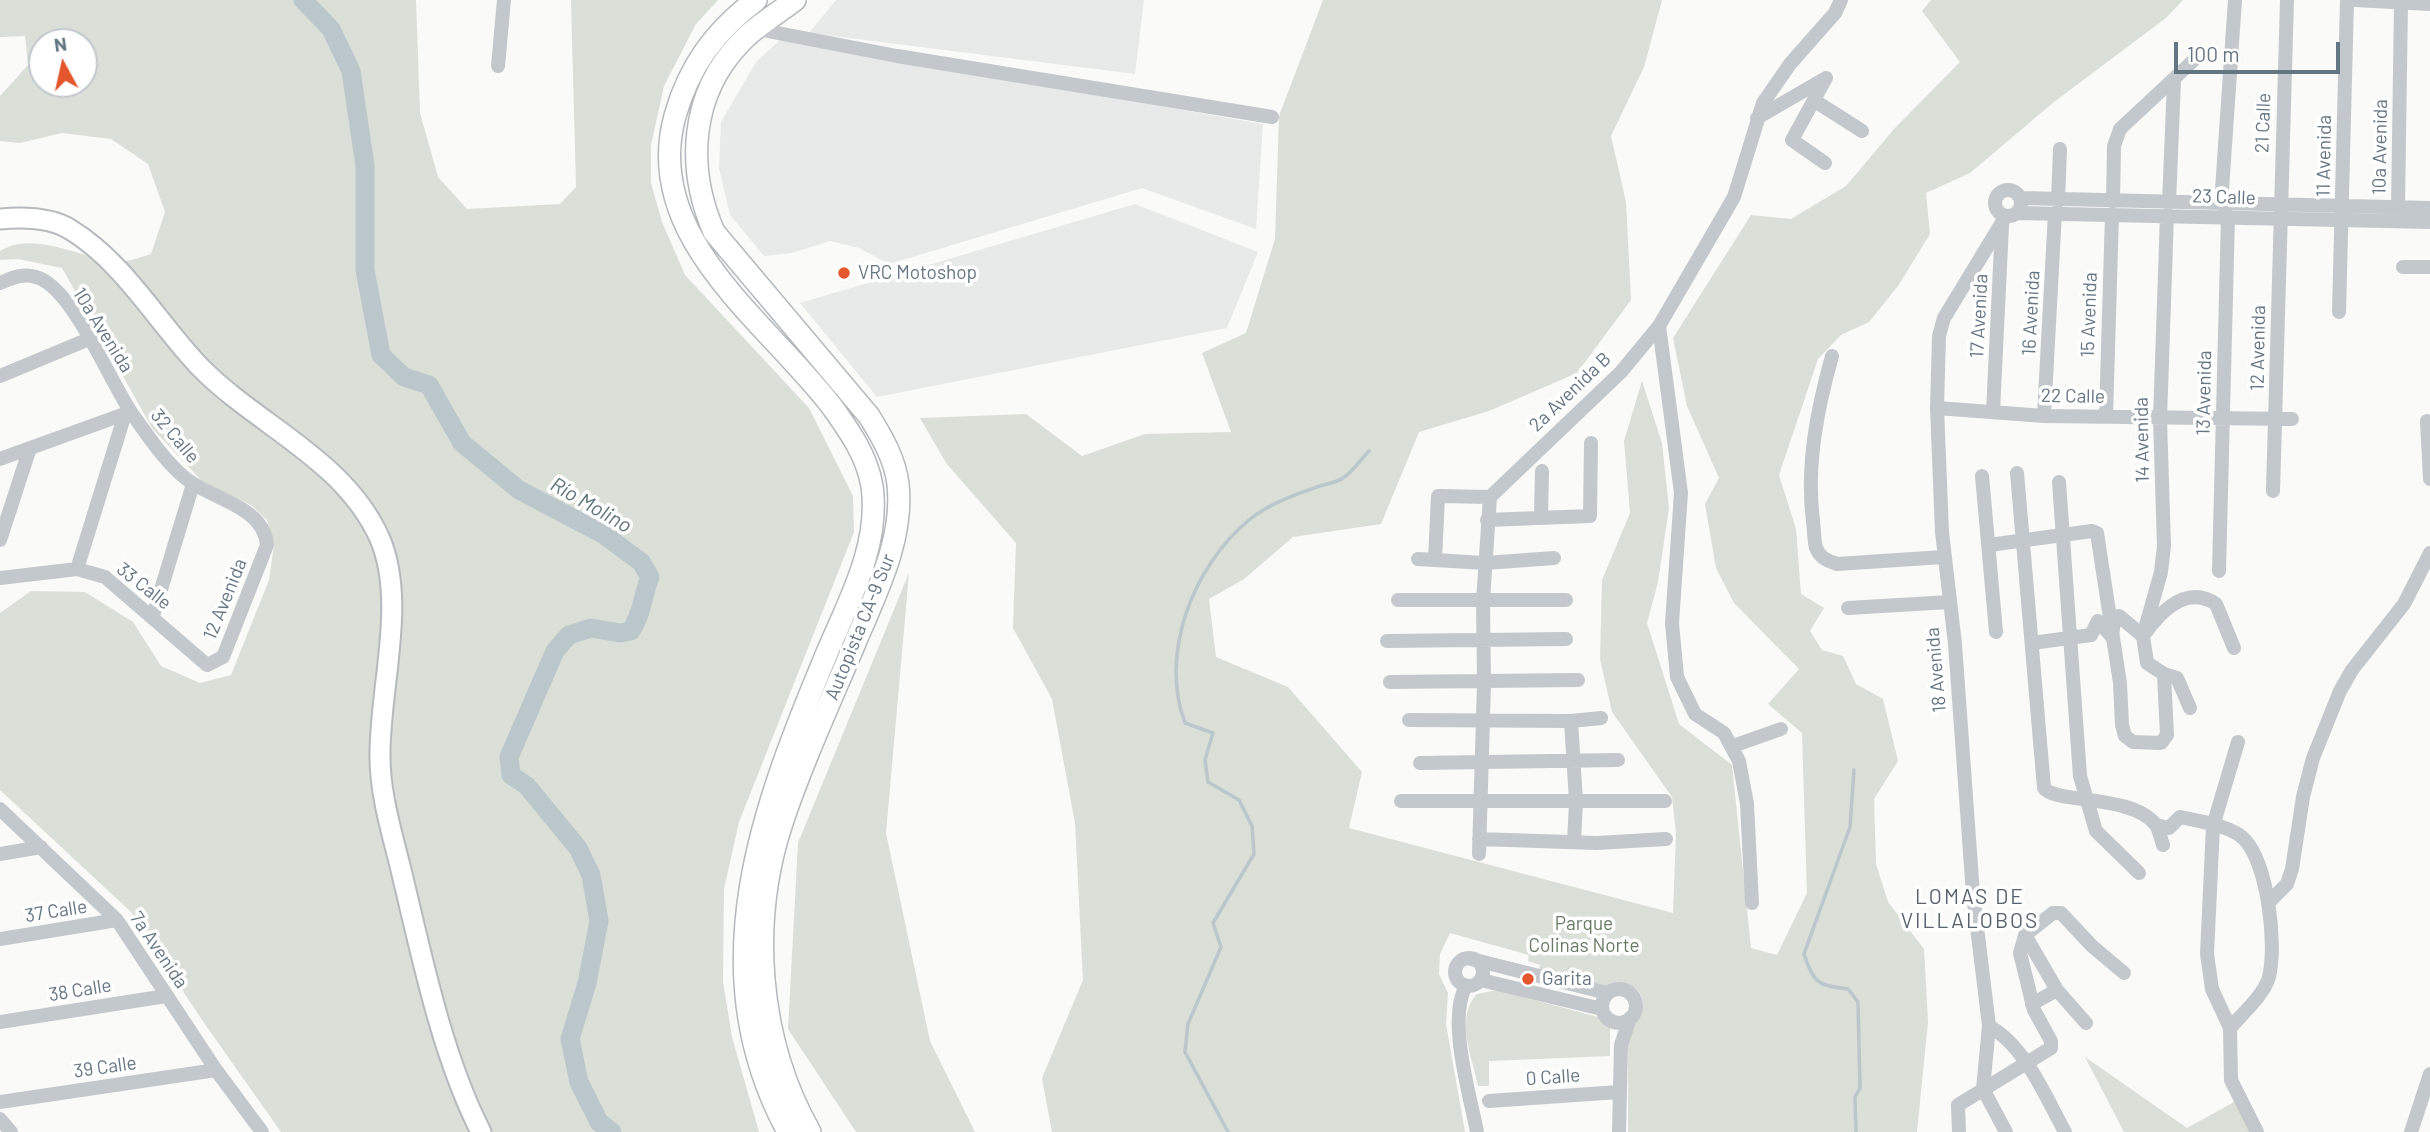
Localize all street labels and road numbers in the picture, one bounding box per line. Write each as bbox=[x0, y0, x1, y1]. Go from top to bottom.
street label: 21 Calle bbox=[2251, 92, 2275, 154]
street label: 10a Avenida bbox=[2368, 99, 2392, 195]
street label: 11 Avenida bbox=[2312, 115, 2336, 197]
street label: 23 Calle bbox=[2192, 184, 2256, 210]
street label: 16 Avenida bbox=[2017, 270, 2045, 356]
street label: 15 Avenida bbox=[2076, 272, 2102, 358]
street label: 17 Avenida bbox=[1965, 273, 1993, 359]
street label: 10a Avenida bbox=[68, 283, 138, 377]
street label: 12 Avenida bbox=[2246, 305, 2270, 391]
street label: 2a Avenida B bbox=[1525, 348, 1615, 436]
street label: 13 Avenida bbox=[2192, 350, 2216, 436]
street label: 22 Calle bbox=[2041, 384, 2105, 408]
street label: 14 Avenida bbox=[2130, 397, 2154, 483]
street label: 32 Calle bbox=[146, 404, 204, 468]
street label: Autopista CA-9 Sur bbox=[820, 551, 900, 703]
street label: 12 Avenida bbox=[198, 555, 252, 643]
street label: 33 Calle bbox=[112, 558, 176, 614]
street label: 18 Avenida bbox=[1921, 626, 1951, 714]
street label: 37 Calle bbox=[23, 895, 89, 927]
street label: 7a Avenida bbox=[125, 907, 193, 993]
street label: 38 Calle bbox=[47, 974, 113, 1006]
street label: 39 Calle bbox=[72, 1051, 138, 1083]
street label: 0 Calle bbox=[1525, 1064, 1581, 1090]

